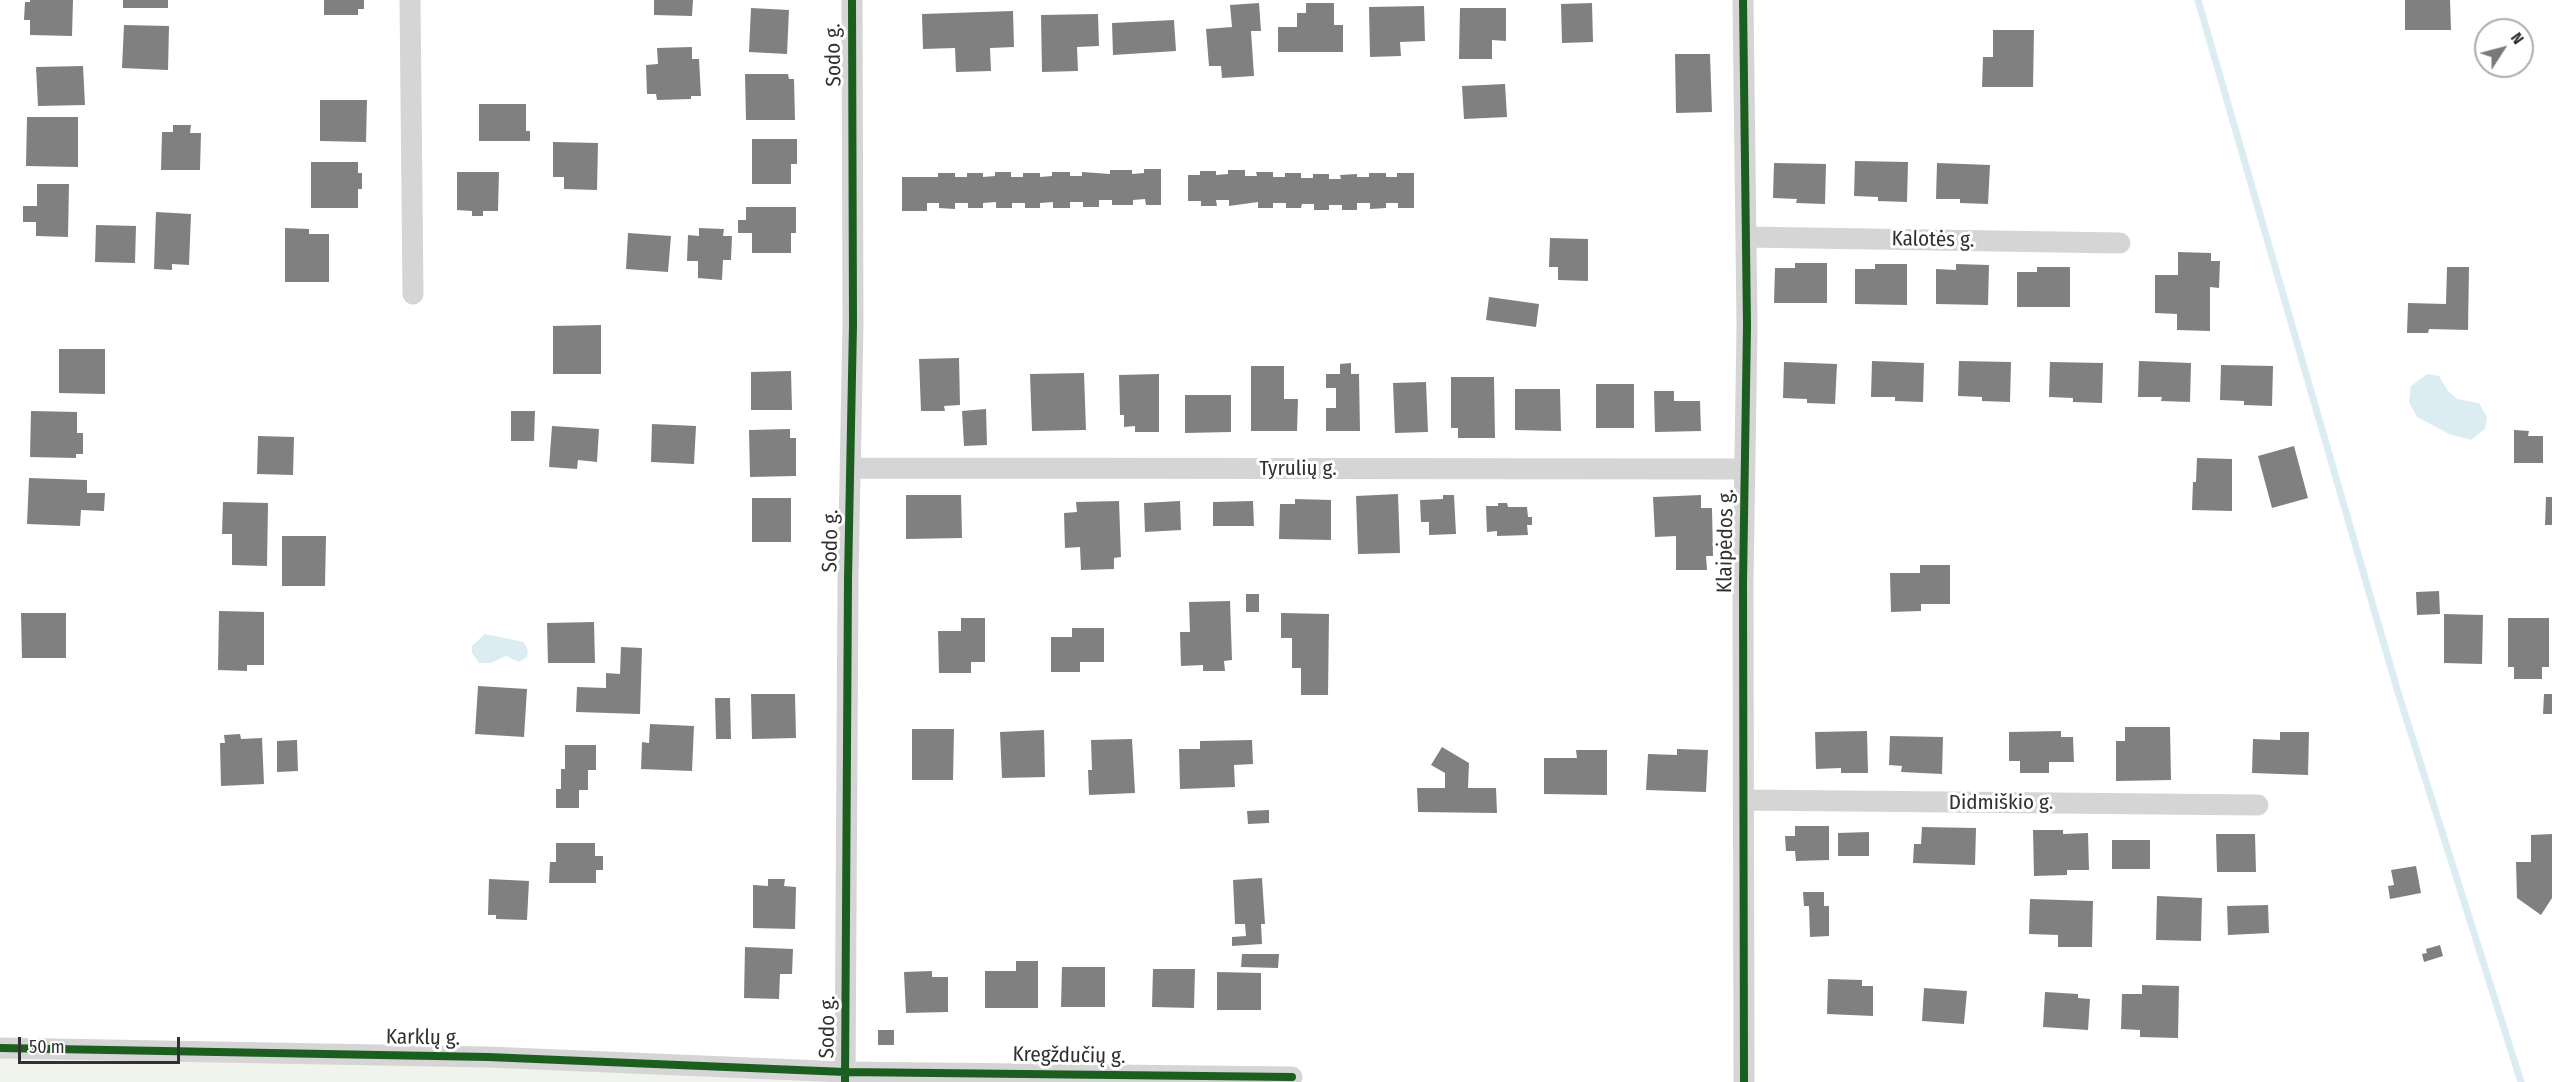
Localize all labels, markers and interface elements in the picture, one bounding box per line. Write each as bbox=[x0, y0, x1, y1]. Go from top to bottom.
north arrow bbox=[2474, 18, 2534, 78]
street label: Sodo g. bbox=[821, 23, 847, 87]
text: N bbox=[2507, 29, 2528, 48]
street label: Kalotės g. bbox=[1891, 227, 1975, 253]
street label: Tyrulių g. bbox=[1259, 456, 1337, 482]
street label: Klaipėdos g. bbox=[1712, 489, 1740, 593]
street label: Sodo g. bbox=[818, 509, 844, 573]
street label: Didmiškio g. bbox=[1949, 790, 2053, 816]
street label: Sodo g. bbox=[815, 995, 841, 1059]
scale bar bbox=[21, 1025, 183, 1063]
street label: Karklų g. bbox=[386, 1025, 460, 1051]
text: 50 m bbox=[29, 1036, 65, 1058]
street label: Kregždučių g. bbox=[1012, 1042, 1126, 1070]

